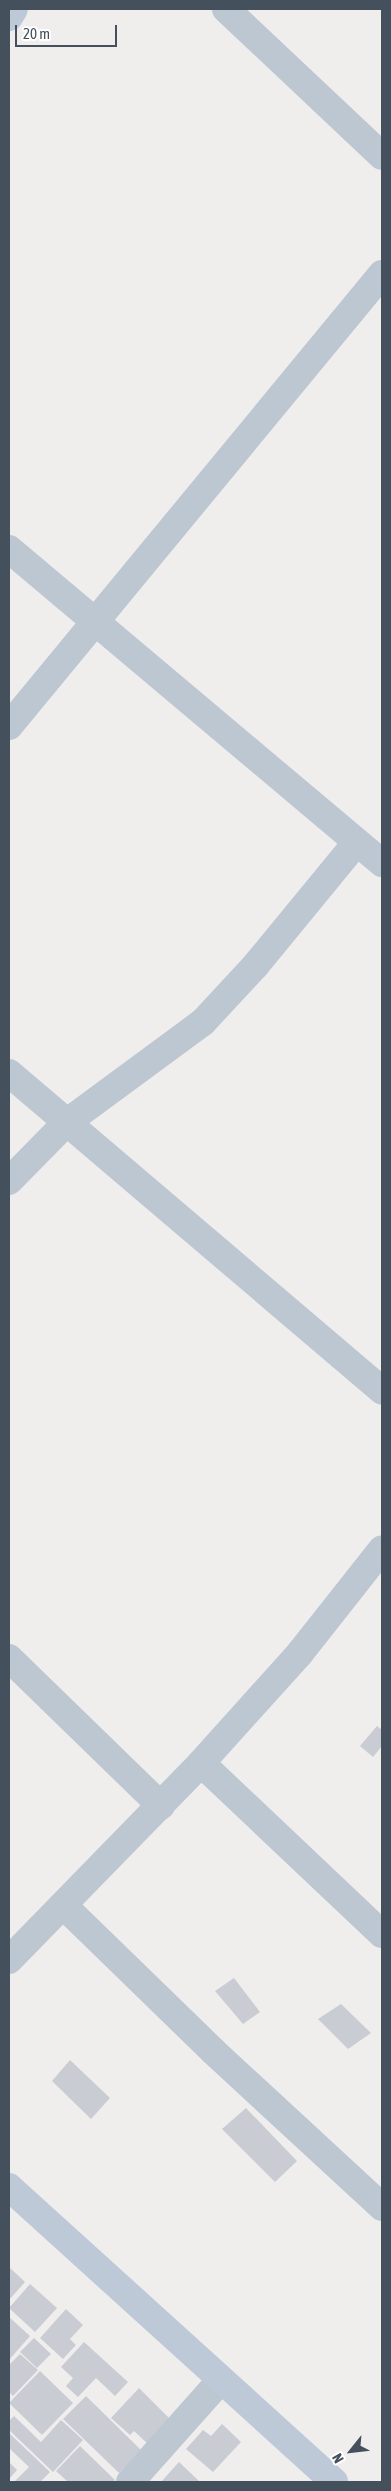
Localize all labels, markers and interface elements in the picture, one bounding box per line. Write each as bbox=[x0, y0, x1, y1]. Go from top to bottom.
scale bar bbox=[18, 15, 120, 47]
text: 20 m bbox=[23, 25, 50, 42]
north arrow bbox=[326, 2426, 376, 2476]
text: N bbox=[329, 2451, 347, 2466]

